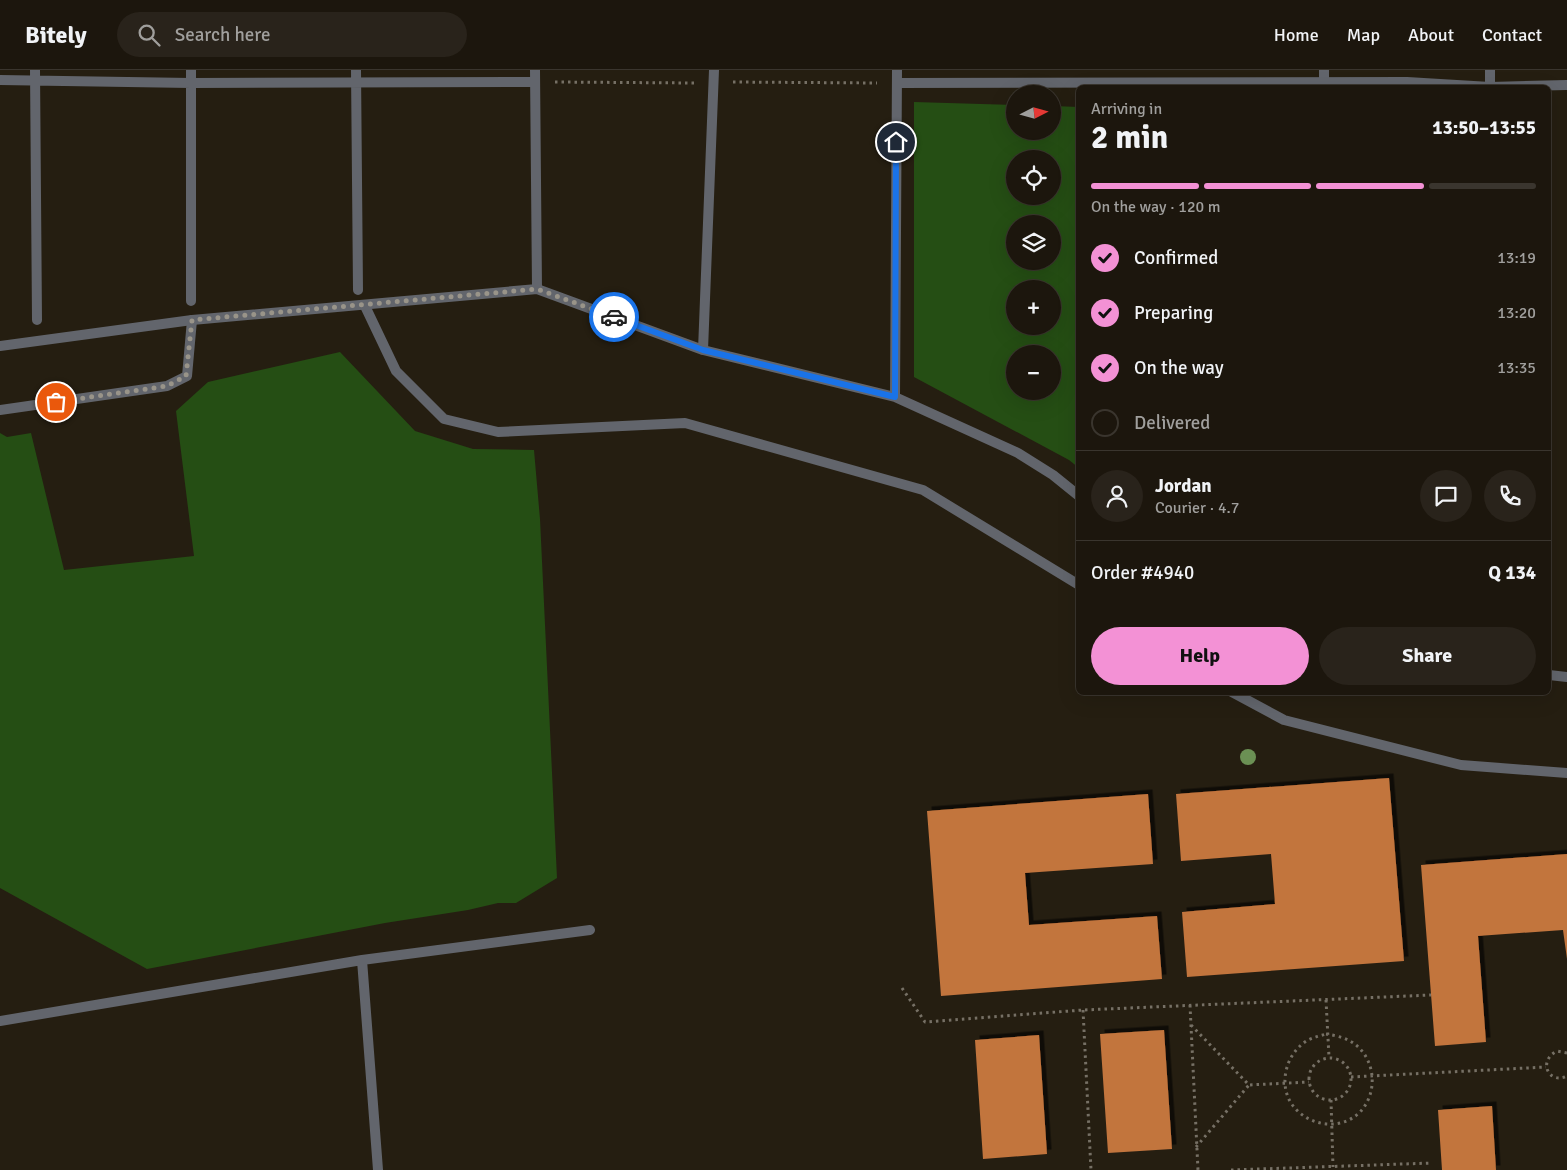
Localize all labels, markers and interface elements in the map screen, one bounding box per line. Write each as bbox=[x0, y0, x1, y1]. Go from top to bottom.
search box bbox=[117, 12, 467, 57]
text: Bitely bbox=[25, 20, 87, 50]
icon: search bbox=[135, 21, 163, 49]
text: Search here bbox=[175, 23, 270, 47]
text: Home bbox=[1274, 24, 1319, 46]
text: Map bbox=[1347, 24, 1380, 46]
text: About bbox=[1408, 24, 1454, 46]
text: Contact bbox=[1482, 24, 1542, 46]
north arrow bbox=[1006, 85, 1061, 140]
map controls bbox=[1006, 85, 1061, 400]
text: Arriving in bbox=[1091, 99, 1162, 119]
text: 13:50–13:55 bbox=[1432, 116, 1536, 140]
text: 2 min bbox=[1091, 118, 1168, 157]
pin bbox=[875, 121, 917, 163]
icon: home bbox=[882, 128, 910, 156]
button: locate bbox=[1006, 150, 1061, 205]
text: On the way · 120 m bbox=[1091, 197, 1221, 217]
button: layers bbox=[1006, 215, 1061, 270]
icon: check bbox=[1091, 244, 1119, 272]
text: Confirmed bbox=[1134, 246, 1218, 270]
text: 13:19 bbox=[1497, 248, 1536, 268]
button: + bbox=[1006, 280, 1061, 335]
courier bbox=[589, 292, 639, 342]
icon: check bbox=[1091, 299, 1119, 327]
text: Preparing bbox=[1134, 301, 1213, 325]
icon: car bbox=[600, 303, 628, 331]
text: 13:20 bbox=[1497, 303, 1536, 323]
button: − bbox=[1006, 345, 1061, 400]
icon: check bbox=[1091, 354, 1119, 382]
text: On the way bbox=[1134, 356, 1224, 380]
text: 13:35 bbox=[1497, 358, 1536, 378]
pin bbox=[35, 381, 77, 423]
icon: bag bbox=[42, 388, 70, 416]
text: Delivered bbox=[1134, 411, 1210, 435]
button: person bbox=[1091, 470, 1143, 522]
button: chat bbox=[1420, 470, 1472, 522]
button: phone bbox=[1484, 470, 1536, 522]
text: Jordan bbox=[1155, 474, 1212, 498]
text: Courier · 4.7 bbox=[1155, 498, 1239, 518]
text: Order #4940 bbox=[1091, 561, 1194, 585]
text: Q 134 bbox=[1488, 561, 1536, 585]
button: Help bbox=[1091, 627, 1309, 685]
button: Share bbox=[1319, 627, 1536, 685]

